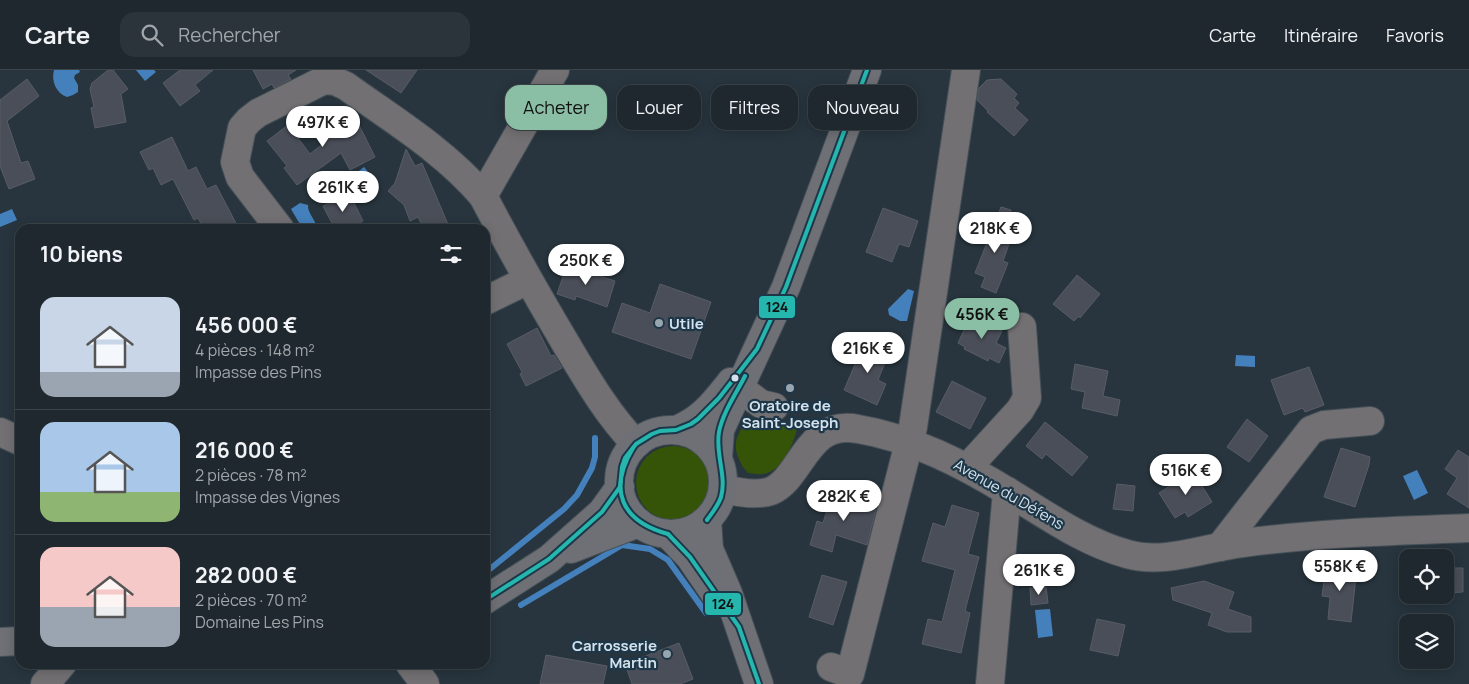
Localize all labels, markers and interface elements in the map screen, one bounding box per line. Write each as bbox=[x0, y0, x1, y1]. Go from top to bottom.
search box bbox=[120, 12, 470, 57]
text: Carte bbox=[25, 18, 90, 51]
icon: search bbox=[138, 21, 166, 49]
text: Rechercher bbox=[178, 22, 281, 48]
text: Carte bbox=[1209, 23, 1256, 47]
text: Itinéraire bbox=[1284, 23, 1358, 47]
text: Favoris bbox=[1386, 23, 1444, 47]
chip: Acheter bbox=[505, 85, 607, 130]
chip: Louer bbox=[617, 85, 701, 130]
chip: Filtres bbox=[711, 85, 798, 130]
chip: Nouveau bbox=[808, 85, 917, 130]
pin: 497K € bbox=[282, 106, 364, 148]
text: 497K € bbox=[297, 111, 349, 133]
pin: 261K € bbox=[302, 170, 384, 213]
text: 261K € bbox=[318, 176, 368, 198]
pin: 218K € bbox=[954, 212, 1036, 254]
text: 218K € bbox=[970, 217, 1020, 239]
text: 10 biens bbox=[40, 240, 123, 268]
icon: filters bbox=[437, 240, 465, 268]
pin: 250K € bbox=[545, 244, 627, 286]
text: 250K € bbox=[559, 249, 613, 271]
line badge: 124 bbox=[758, 295, 796, 319]
text: 124 bbox=[766, 297, 788, 316]
pin: 456K € bbox=[941, 298, 1023, 340]
text: 456K € bbox=[955, 303, 1009, 325]
text: 456 000 € bbox=[195, 311, 297, 339]
place label: Utile bbox=[669, 313, 704, 334]
icon: home bbox=[80, 317, 140, 377]
marker: Utile bbox=[653, 317, 665, 329]
pin: 216K € bbox=[827, 332, 909, 374]
text: 216K € bbox=[843, 337, 893, 359]
text: 4 pièces · 148 m² bbox=[195, 339, 315, 361]
text: Impasse des Pins bbox=[195, 361, 322, 383]
unlabelled marker bbox=[730, 373, 740, 383]
marker: Oratoire de Saint-Joseph bbox=[784, 382, 796, 394]
place label: Oratoire de Saint-Joseph bbox=[742, 395, 838, 433]
text: 216 000 € bbox=[195, 436, 294, 464]
icon: home bbox=[80, 442, 140, 502]
street label: Avenue du Défens bbox=[950, 454, 1068, 534]
pin: 516K € bbox=[1145, 454, 1227, 496]
text: 516K € bbox=[1161, 459, 1211, 481]
text: 2 pièces · 78 m² bbox=[195, 464, 307, 486]
pin: 282K € bbox=[803, 480, 885, 522]
text: 282K € bbox=[817, 485, 871, 507]
text: Impasse des Vignes bbox=[195, 486, 340, 508]
map controls bbox=[1399, 549, 1454, 669]
button: locate bbox=[1399, 549, 1454, 604]
pin: 558K € bbox=[1299, 550, 1381, 592]
pin: 261K € bbox=[998, 554, 1080, 596]
text: 558K € bbox=[1314, 555, 1366, 577]
text: 261K € bbox=[1014, 559, 1064, 581]
text: 282 000 € bbox=[195, 561, 297, 589]
icon: home bbox=[80, 567, 140, 627]
text: 2 pièces · 70 m² bbox=[195, 589, 307, 611]
line badge: 124 bbox=[704, 592, 742, 616]
text: 124 bbox=[712, 594, 734, 613]
text: Domaine Les Pins bbox=[195, 611, 324, 633]
button: layers bbox=[1399, 614, 1454, 669]
place label: Carrosserie Martin bbox=[572, 635, 657, 673]
marker: Carrosserie Martin bbox=[661, 648, 673, 660]

